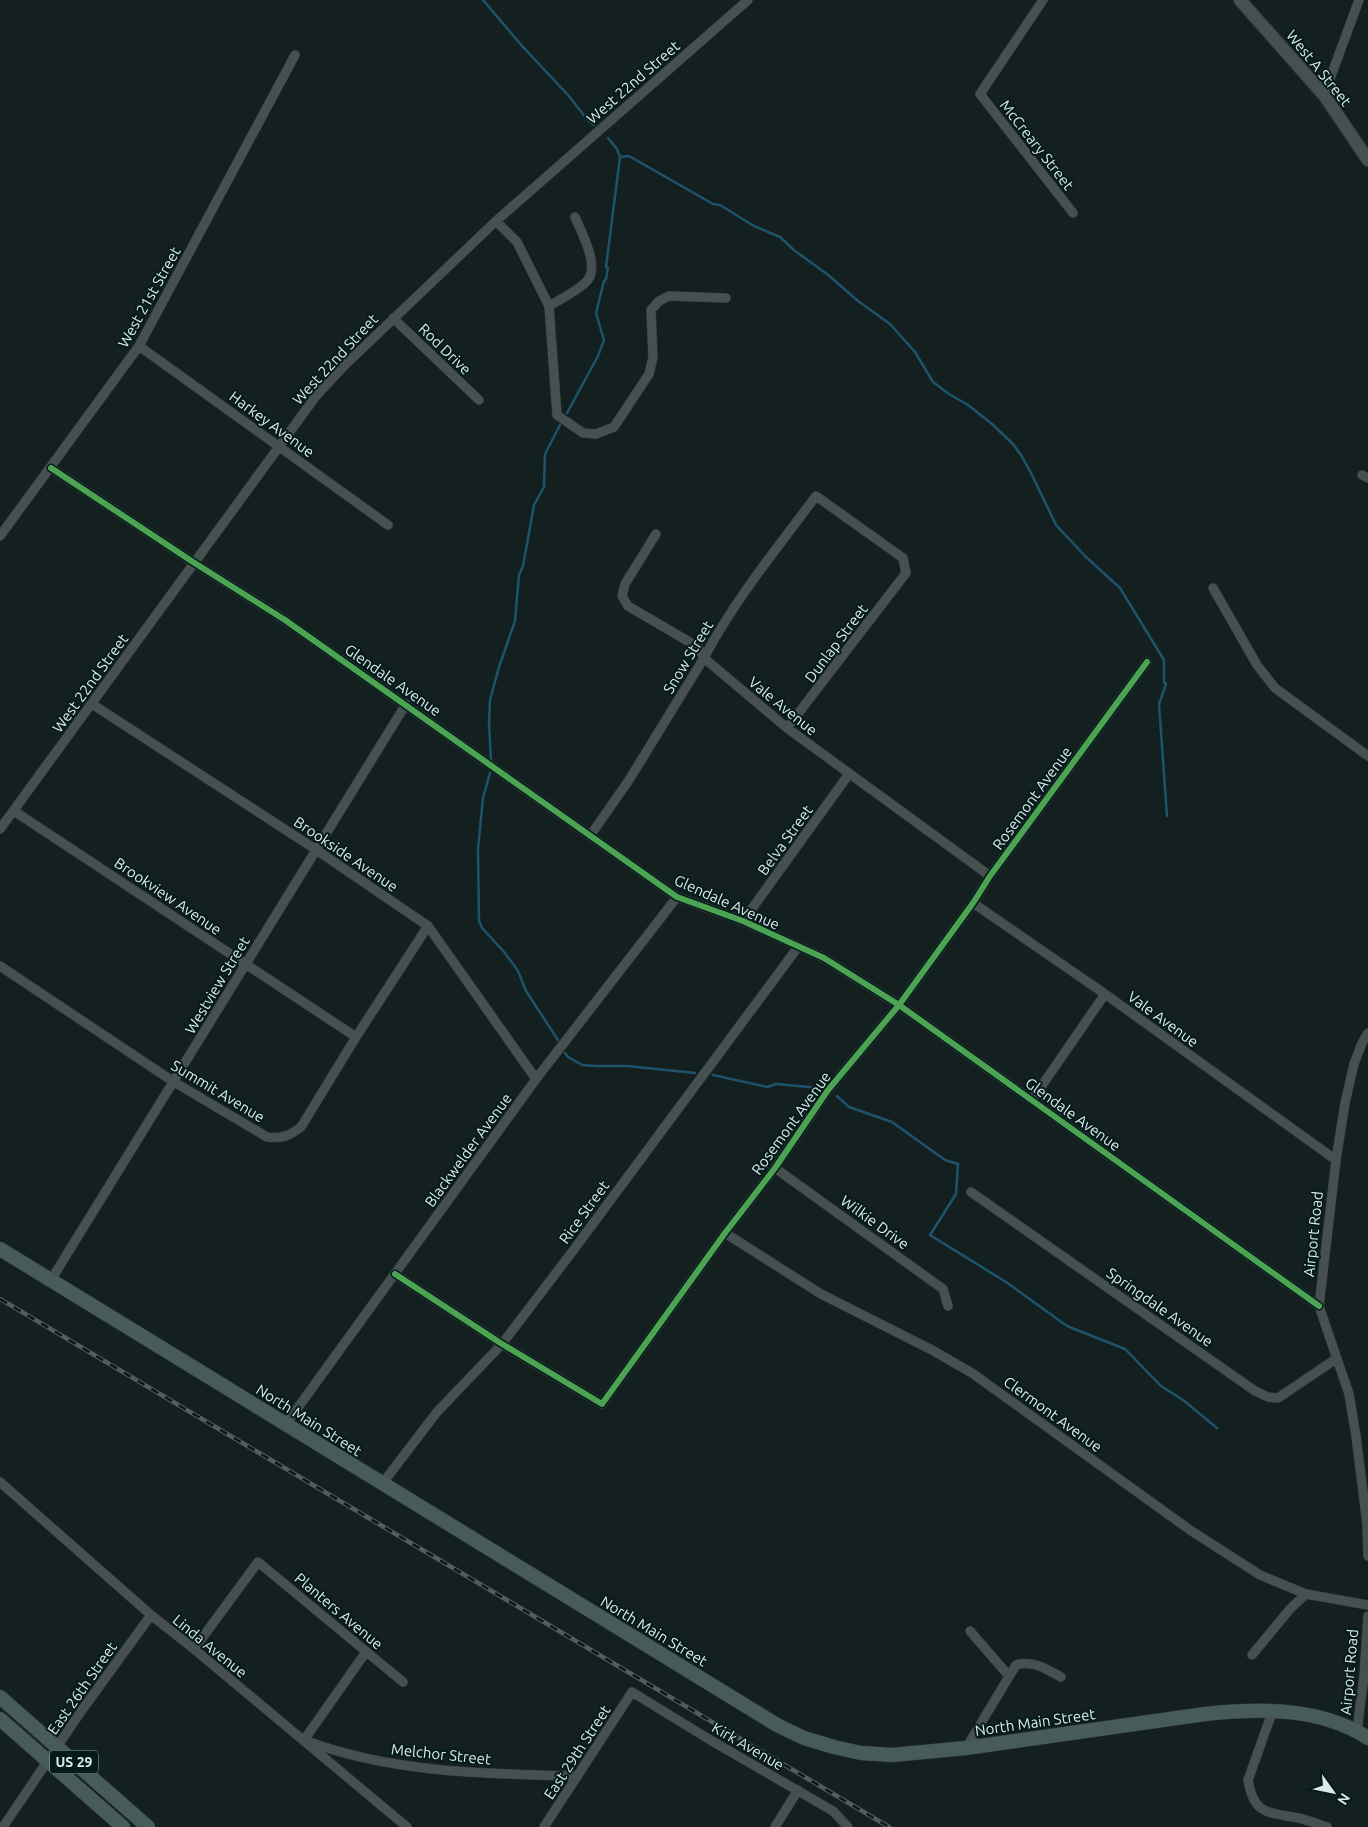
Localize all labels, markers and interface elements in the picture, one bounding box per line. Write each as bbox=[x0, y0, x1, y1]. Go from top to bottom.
street label: West A Street bbox=[1283, 27, 1355, 110]
street label: West 22nd Street bbox=[583, 37, 683, 127]
street label: McCreary Street bbox=[997, 97, 1077, 193]
street label: West 21st Street bbox=[114, 244, 184, 350]
street label: West 22nd Street bbox=[289, 310, 381, 408]
street label: Rod Drive bbox=[415, 320, 475, 378]
street label: Harkey Avenue bbox=[226, 388, 318, 460]
street label: Dunlap Street bbox=[801, 600, 871, 685]
street label: Snow Street bbox=[660, 617, 716, 697]
street label: West 22nd Street bbox=[49, 630, 131, 735]
street label: Glendale Avenue bbox=[342, 641, 444, 719]
street label: Vale Avenue bbox=[745, 673, 821, 739]
street label: Rosemont Avenue bbox=[989, 743, 1075, 853]
street label: Belva Street bbox=[754, 802, 816, 878]
street label: Brookside Avenue bbox=[291, 813, 401, 895]
street label: Brookview Avenue bbox=[111, 854, 225, 938]
street label: Glendale Avenue bbox=[672, 871, 782, 933]
street label: Westview Street bbox=[181, 933, 253, 1037]
street label: Vale Avenue bbox=[1124, 988, 1202, 1050]
street label: Summit Avenue bbox=[168, 1056, 268, 1126]
street label: Rosemont Avenue bbox=[748, 1068, 834, 1178]
street label: Glendale Avenue bbox=[1022, 1074, 1124, 1154]
street label: Blackwelder Avenue bbox=[421, 1090, 515, 1210]
street label: Rice Street bbox=[556, 1177, 613, 1247]
street label: Airport Road bbox=[1300, 1190, 1326, 1278]
street label: Wilkie Drive bbox=[838, 1192, 912, 1252]
street label: Springdale Avenue bbox=[1104, 1264, 1216, 1350]
street label: Clermont Avenue bbox=[1001, 1373, 1105, 1455]
street label: North Main Street bbox=[253, 1381, 365, 1459]
street label: Planters Avenue bbox=[292, 1569, 386, 1653]
street label: North Main Street bbox=[598, 1592, 710, 1670]
street label: Linda Avenue bbox=[170, 1611, 250, 1681]
street label: Airport Road bbox=[1337, 1628, 1361, 1716]
street label: East 26th Street bbox=[44, 1639, 120, 1737]
street label: East 29th Street bbox=[540, 1702, 614, 1802]
street label: North Main Street bbox=[974, 1705, 1096, 1739]
street label: Kirk Avenue bbox=[709, 1719, 787, 1773]
street label: Melchor Street bbox=[390, 1740, 492, 1768]
road number: US 29 bbox=[50, 1750, 98, 1774]
north arrow bbox=[1308, 1767, 1358, 1817]
text: N bbox=[1334, 1790, 1353, 1808]

